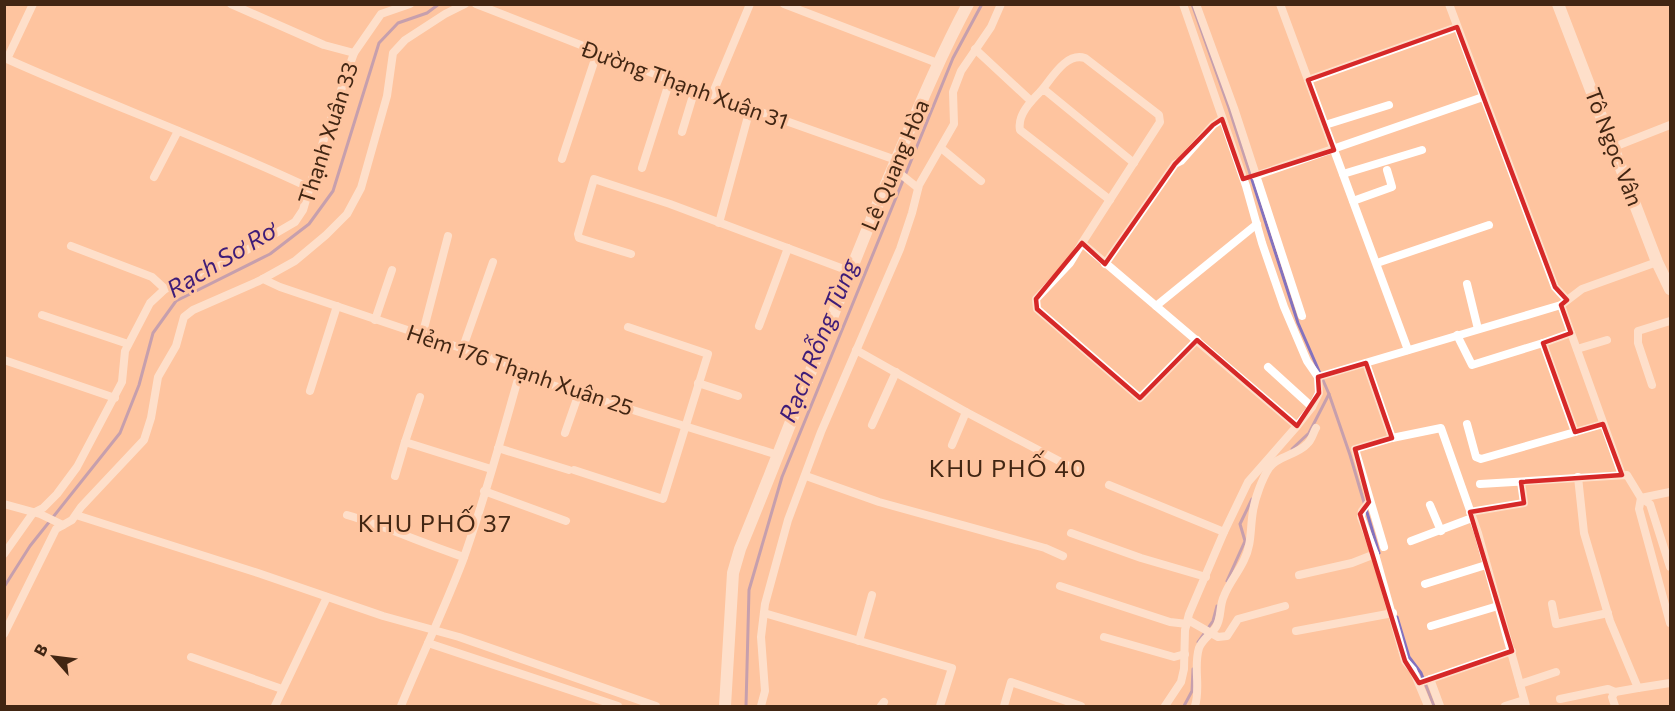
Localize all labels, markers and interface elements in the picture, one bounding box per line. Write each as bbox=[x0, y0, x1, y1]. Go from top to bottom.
street label: Đường Thạnh Xuân 31 bbox=[577, 34, 792, 134]
street label: Thạnh Xuân 33 bbox=[292, 58, 363, 207]
street label: Tô Ngọc Vân bbox=[1580, 84, 1649, 210]
street label: Lê Quang Hòa bbox=[855, 95, 934, 235]
water label: Rạch Sơ Rơ bbox=[161, 214, 283, 303]
water label: Rạch Rỗng Tùng bbox=[772, 254, 864, 426]
street label: Hẻm 176 Thạnh Xuân 25 bbox=[403, 318, 637, 421]
district label: KHU PHỐ 40 bbox=[929, 450, 1087, 482]
district label: KHU PHỐ 37 bbox=[358, 505, 512, 537]
north arrow bbox=[24, 627, 84, 687]
text: B bbox=[29, 640, 51, 659]

